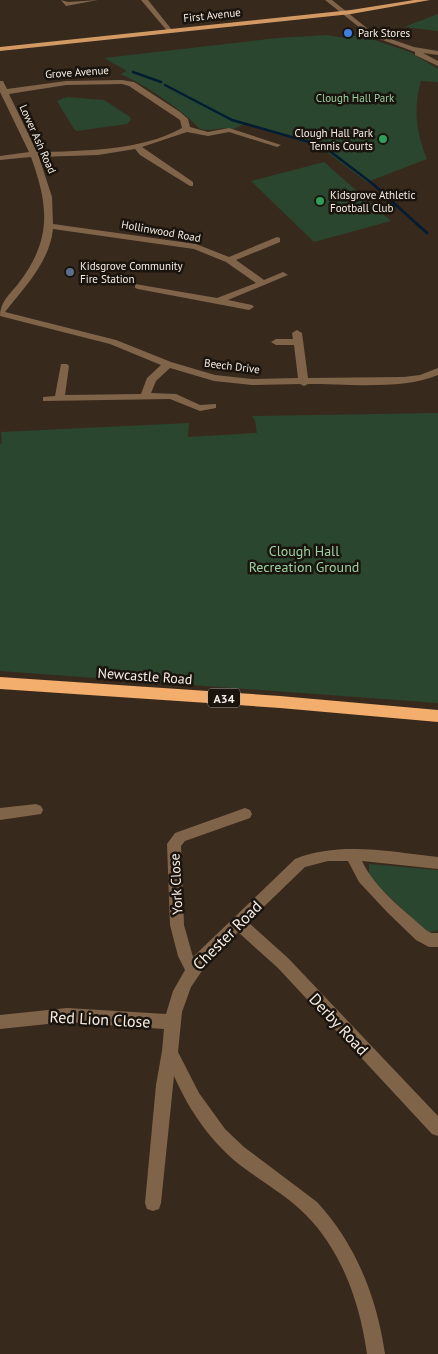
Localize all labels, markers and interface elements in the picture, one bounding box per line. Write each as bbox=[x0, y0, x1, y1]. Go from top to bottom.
street label: First Avenue bbox=[183, 5, 242, 25]
place label: Park Stores bbox=[358, 26, 411, 40]
marker: Park Stores bbox=[342, 27, 354, 39]
street label: Grove Avenue bbox=[45, 63, 110, 81]
park label: Clough Hall Park bbox=[316, 91, 395, 105]
street label: Lower Ash Road bbox=[17, 102, 59, 176]
place label: Clough Hall Park Tennis Courts bbox=[294, 126, 374, 153]
marker: Clough Hall Park Tennis Courts bbox=[377, 133, 389, 145]
place label: Kidsgrove Athletic Football Club bbox=[330, 188, 415, 215]
marker: Kidsgrove Athletic Football Club bbox=[314, 195, 326, 207]
street label: Hollinwood Road bbox=[120, 217, 202, 245]
place label: Kidsgrove Community Fire Station bbox=[80, 259, 184, 286]
marker: Kidsgrove Community Fire Station bbox=[64, 266, 76, 278]
street label: Beech Drive bbox=[203, 356, 261, 376]
park label: Clough Hall Recreation Ground bbox=[249, 542, 359, 576]
street label: Newcastle Road bbox=[97, 664, 193, 688]
road number: A34 bbox=[208, 688, 240, 708]
street label: York Close bbox=[165, 853, 187, 915]
street label: Chester Road bbox=[188, 896, 266, 974]
street label: Derby Road bbox=[305, 989, 373, 1059]
street label: Red Lion Close bbox=[49, 1006, 151, 1032]

